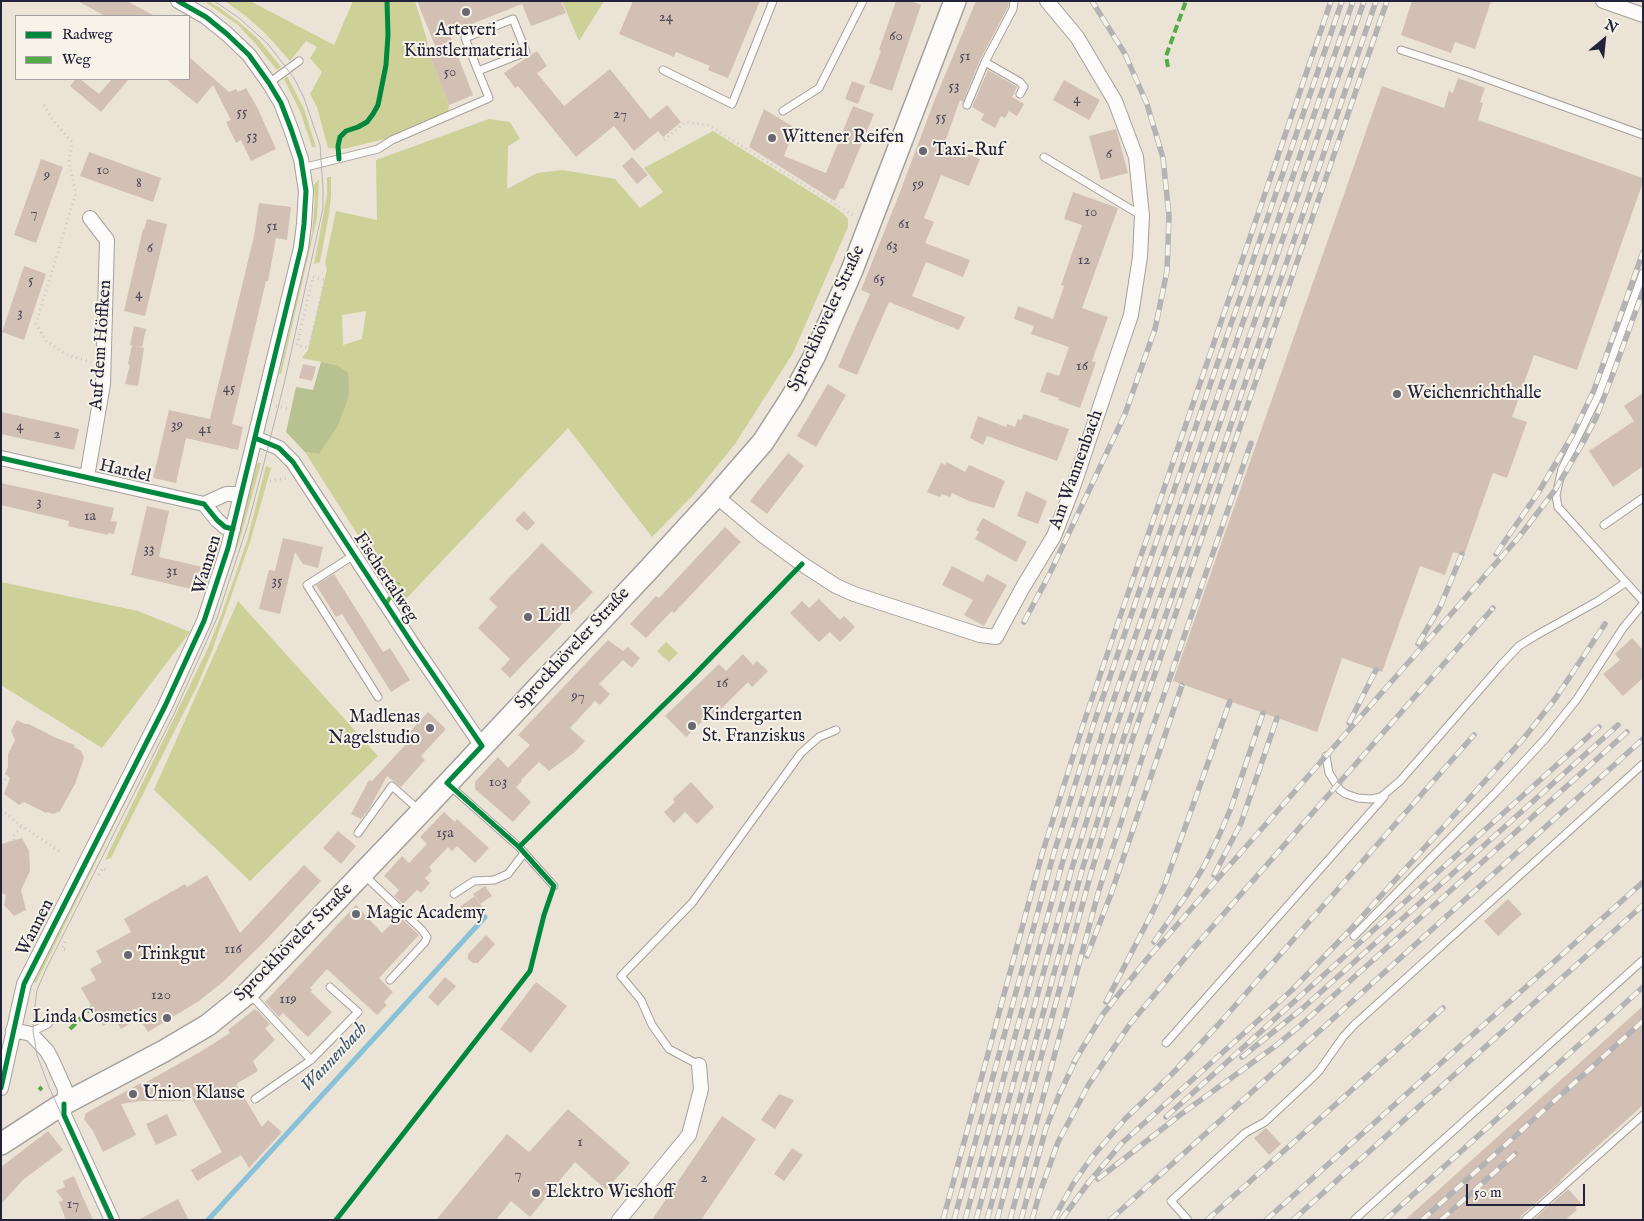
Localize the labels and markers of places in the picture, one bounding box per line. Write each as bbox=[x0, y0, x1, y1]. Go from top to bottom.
marker: Arteveri Künstlermaterial bbox=[460, 6, 472, 18]
place label: Arteveri Künstlermaterial bbox=[404, 20, 528, 62]
place label: Wittener Reifen bbox=[782, 127, 904, 149]
marker: Wittener Reifen bbox=[766, 132, 778, 144]
place label: Taxi-Ruf bbox=[933, 140, 1004, 162]
marker: Taxi-Ruf bbox=[917, 145, 929, 157]
place label: Weichenrichthalle bbox=[1407, 383, 1542, 405]
marker: Weichenrichthalle bbox=[1391, 388, 1403, 400]
place label: Lidl bbox=[538, 606, 570, 628]
marker: Lidl bbox=[522, 611, 534, 623]
place label: Kindergarten St. Franziskus bbox=[702, 705, 805, 748]
place label: Madlenas Nagelstudio bbox=[328, 707, 420, 750]
marker: Kindergarten St. Franziskus bbox=[686, 720, 698, 732]
marker: Madlenas Nagelstudio bbox=[424, 722, 436, 734]
place label: Magic Academy bbox=[366, 903, 485, 925]
marker: Magic Academy bbox=[350, 908, 362, 920]
place label: Trinkgut bbox=[138, 944, 206, 966]
marker: Trinkgut bbox=[122, 949, 134, 961]
place label: Linda Cosmetics bbox=[33, 1007, 157, 1029]
marker: Linda Cosmetics bbox=[161, 1012, 173, 1024]
place label: Union Klause bbox=[143, 1083, 245, 1105]
marker: Union Klause bbox=[127, 1088, 139, 1100]
place label: Elektro Wieshoff bbox=[546, 1182, 674, 1204]
marker: Elektro Wieshoff bbox=[530, 1187, 542, 1199]

